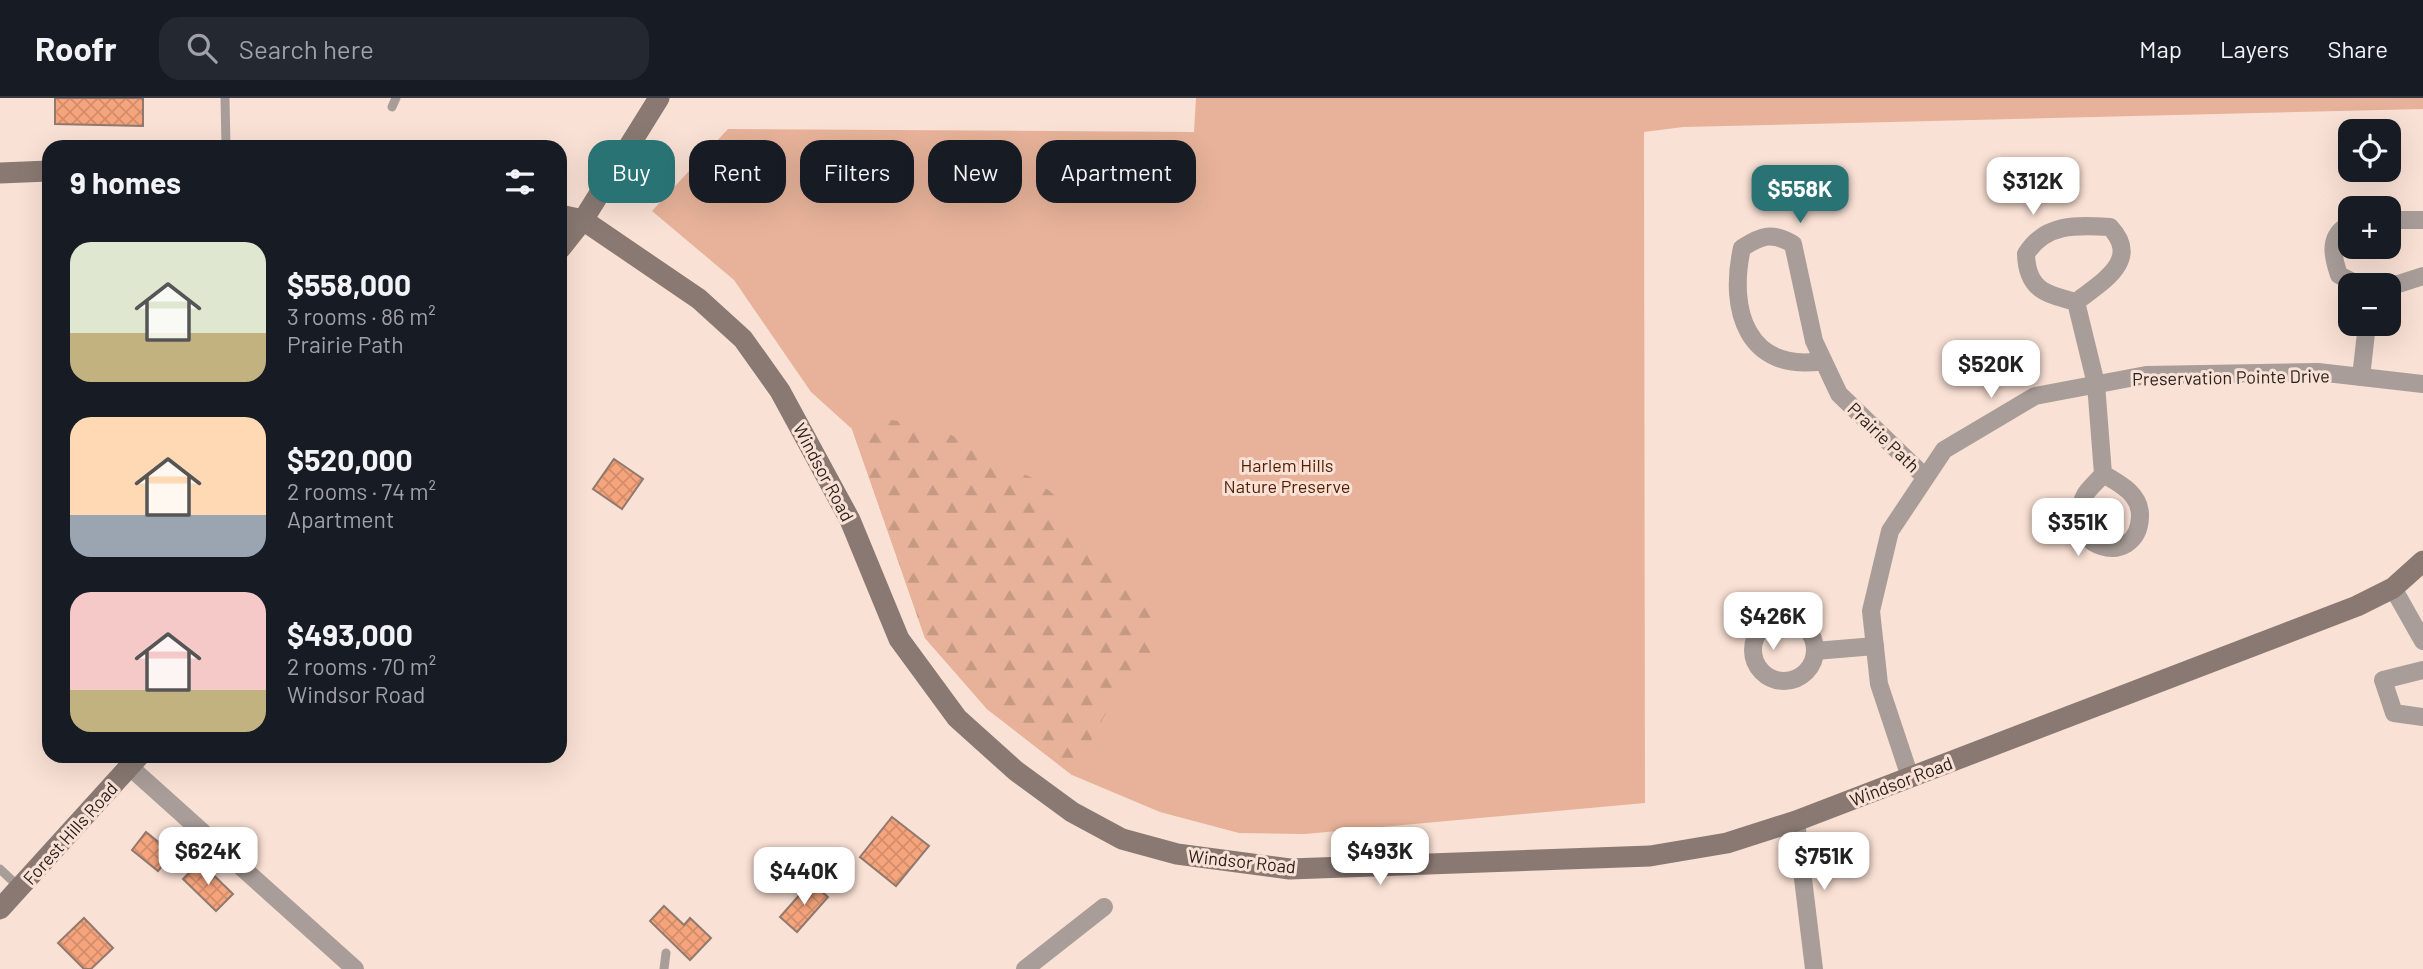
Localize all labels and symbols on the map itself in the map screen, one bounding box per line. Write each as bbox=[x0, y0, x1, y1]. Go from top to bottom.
pin: $312K bbox=[1984, 158, 2082, 217]
pin: $558K bbox=[1751, 166, 1849, 225]
pin: $520K bbox=[1942, 341, 2040, 400]
street label: Preservation Pointe Drive bbox=[2132, 364, 2330, 390]
street label: Prairie Path bbox=[1844, 397, 1924, 477]
street label: Windsor Road bbox=[789, 419, 859, 525]
park label: Harlem Hills Nature Preserve bbox=[1224, 454, 1350, 497]
pin: $351K bbox=[2029, 498, 2127, 558]
pin: $426K bbox=[1724, 592, 1822, 652]
street label: Windsor Road bbox=[1847, 751, 1955, 811]
street label: Forest Hills Road bbox=[18, 777, 122, 889]
pin: $624K bbox=[159, 828, 257, 887]
pin: $493K bbox=[1331, 828, 1429, 887]
pin: $751K bbox=[1775, 832, 1873, 892]
street label: Windsor Road bbox=[1187, 844, 1297, 878]
pin: $440K bbox=[755, 848, 853, 907]

